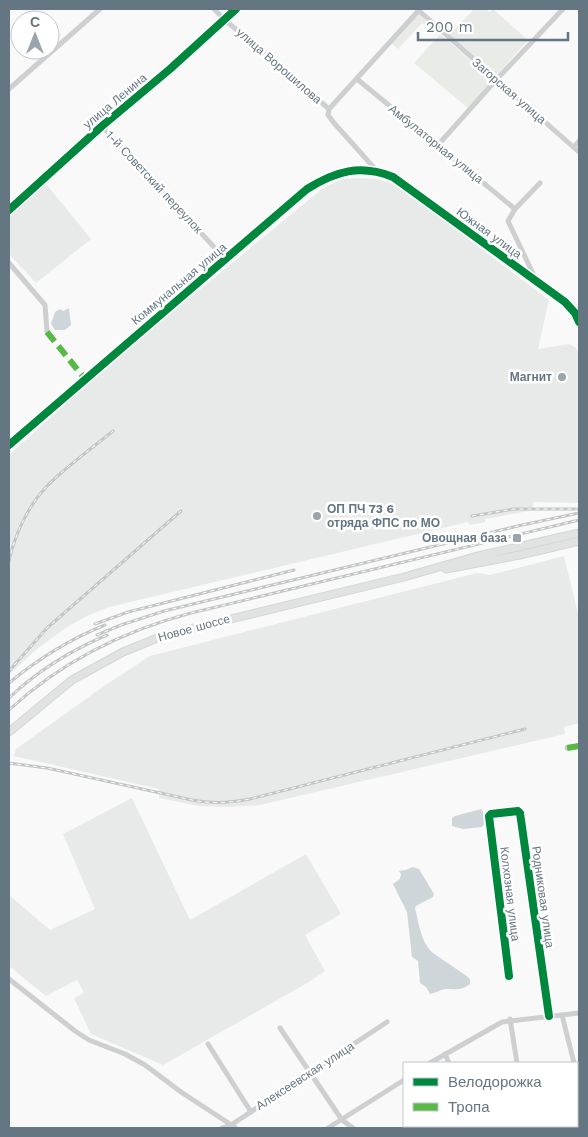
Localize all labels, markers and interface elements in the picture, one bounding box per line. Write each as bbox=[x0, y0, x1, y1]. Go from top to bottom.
north arrow bbox=[10, 10, 60, 60]
scale bar bbox=[418, 10, 568, 42]
text: С bbox=[30, 14, 40, 30]
text: 200 m bbox=[426, 18, 473, 36]
street label: улица Ворошилова bbox=[234, 25, 325, 107]
street label: Загорская улица bbox=[469, 55, 549, 127]
street label: улица Ленина bbox=[81, 70, 150, 132]
street label: Амбулаторная улица bbox=[386, 102, 486, 187]
street label: 1-й Советский переулок bbox=[103, 128, 206, 237]
street label: Южная улица bbox=[454, 205, 525, 261]
street label: Коммунальная улица bbox=[129, 240, 230, 328]
place label: Магнит bbox=[510, 370, 552, 384]
marker: Магнит bbox=[556, 371, 568, 383]
place label: ОП ПЧ 73 6 отряда ФПС по МО bbox=[327, 502, 440, 530]
marker: ОП ПЧ 73 6 отряда ФПС по МО bbox=[311, 510, 323, 522]
place label: Овощная база bbox=[422, 531, 507, 545]
marker: Овощная база bbox=[511, 532, 523, 544]
street label: Новое шоссе bbox=[156, 612, 232, 644]
street label: Родниковая улица bbox=[529, 845, 557, 949]
street label: Колхозная улица bbox=[497, 846, 523, 942]
street label: Алексеевская улица bbox=[253, 1039, 357, 1113]
legend bbox=[403, 1062, 578, 1127]
text: Велодорожка bbox=[448, 1073, 542, 1091]
text: Тропа bbox=[448, 1098, 490, 1116]

